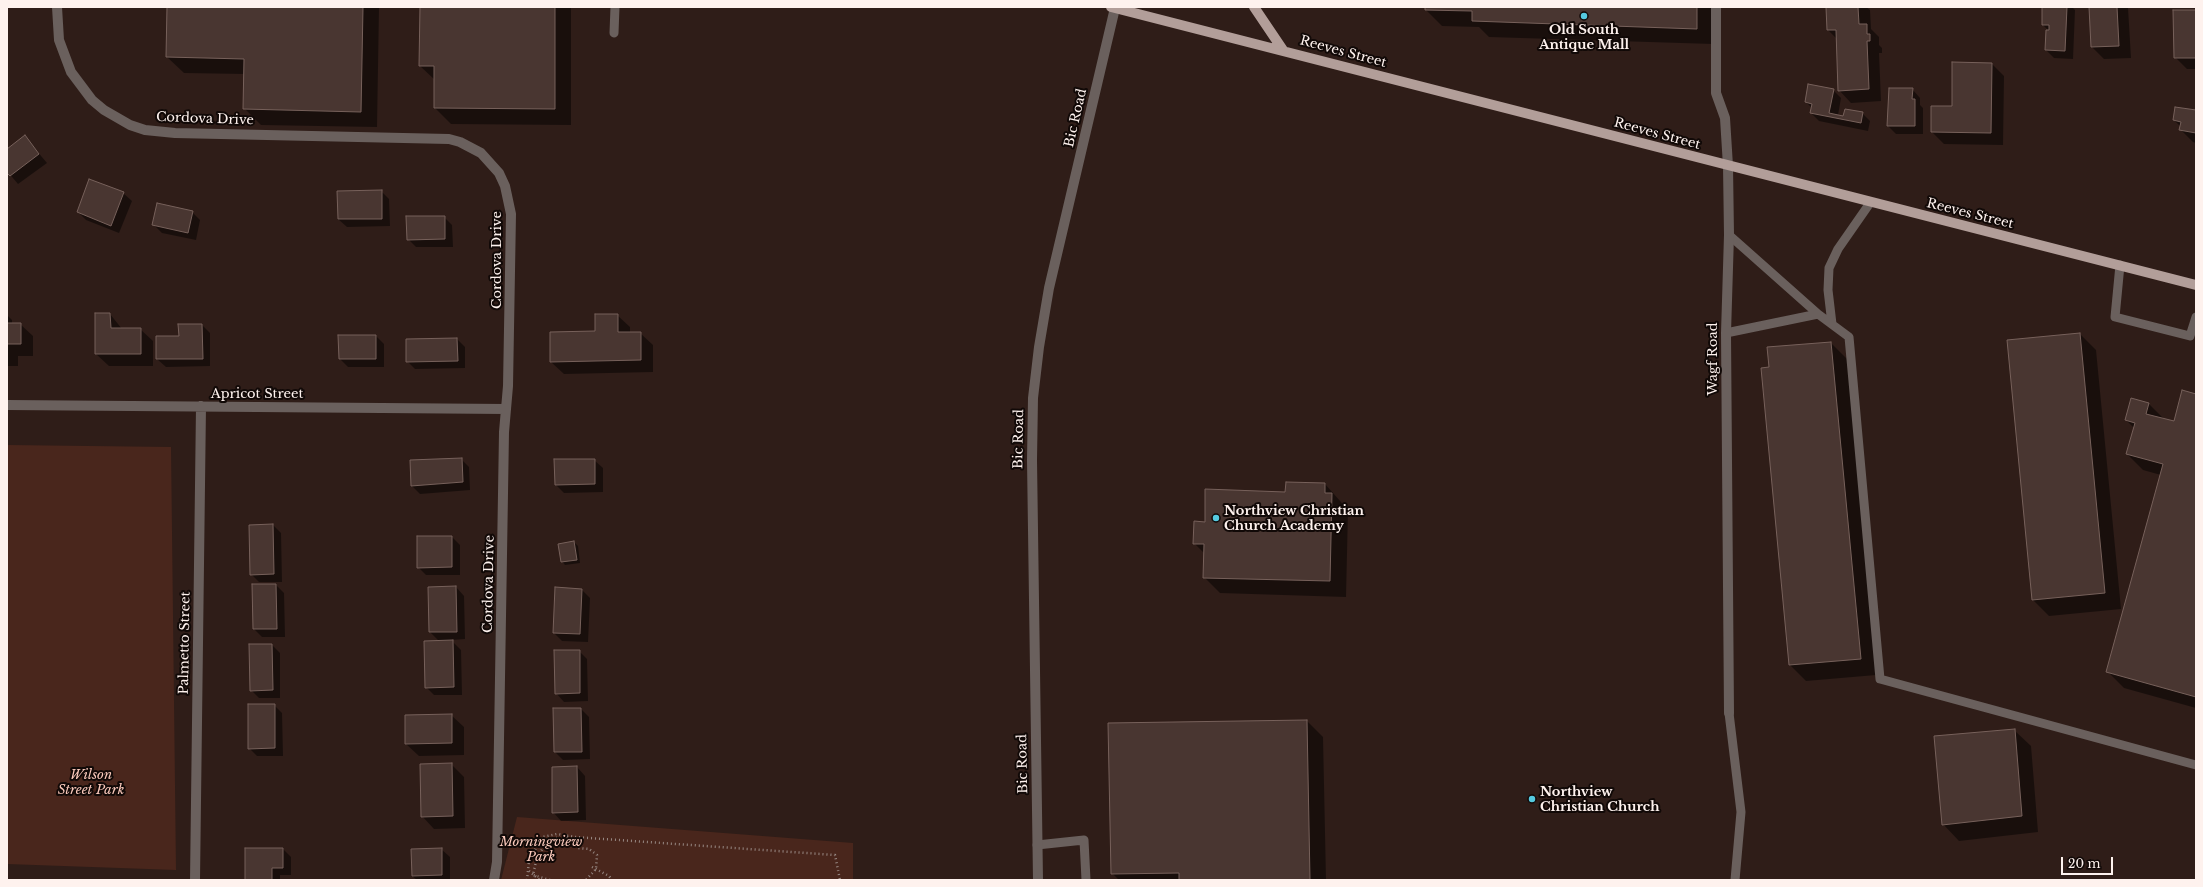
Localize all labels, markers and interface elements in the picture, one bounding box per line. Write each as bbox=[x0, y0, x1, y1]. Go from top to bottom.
marker: Old South Antique Mall bbox=[1579, 11, 1589, 21]
place label: Old South Antique Mall bbox=[1539, 22, 1629, 53]
street label: Reeves Street bbox=[1298, 33, 1388, 71]
street label: Bic Road bbox=[1062, 87, 1090, 149]
street label: Cordova Drive bbox=[156, 109, 254, 129]
street label: Reeves Street bbox=[1612, 115, 1702, 153]
street label: Reeves Street bbox=[1925, 196, 2015, 232]
street label: Cordova Drive bbox=[489, 211, 505, 309]
street label: Wagf Road bbox=[1705, 323, 1721, 395]
street label: Apricot Street bbox=[211, 386, 303, 402]
street label: Bic Road bbox=[1011, 409, 1027, 469]
place label: Northview Christian Church Academy bbox=[1224, 503, 1364, 534]
marker: Northview Christian Church Academy bbox=[1211, 513, 1221, 523]
street label: Cordova Drive bbox=[480, 535, 498, 633]
street label: Palmetto Street bbox=[176, 591, 194, 695]
street label: Bic Road bbox=[1015, 734, 1031, 794]
park label: Wilson Street Park bbox=[58, 767, 124, 798]
place label: Northview Christian Church bbox=[1540, 784, 1659, 815]
marker: Northview Christian Church bbox=[1527, 794, 1537, 804]
park label: Morningview Park bbox=[500, 834, 582, 865]
scale bar bbox=[2063, 849, 2115, 875]
text: 20 m bbox=[2068, 856, 2100, 871]

